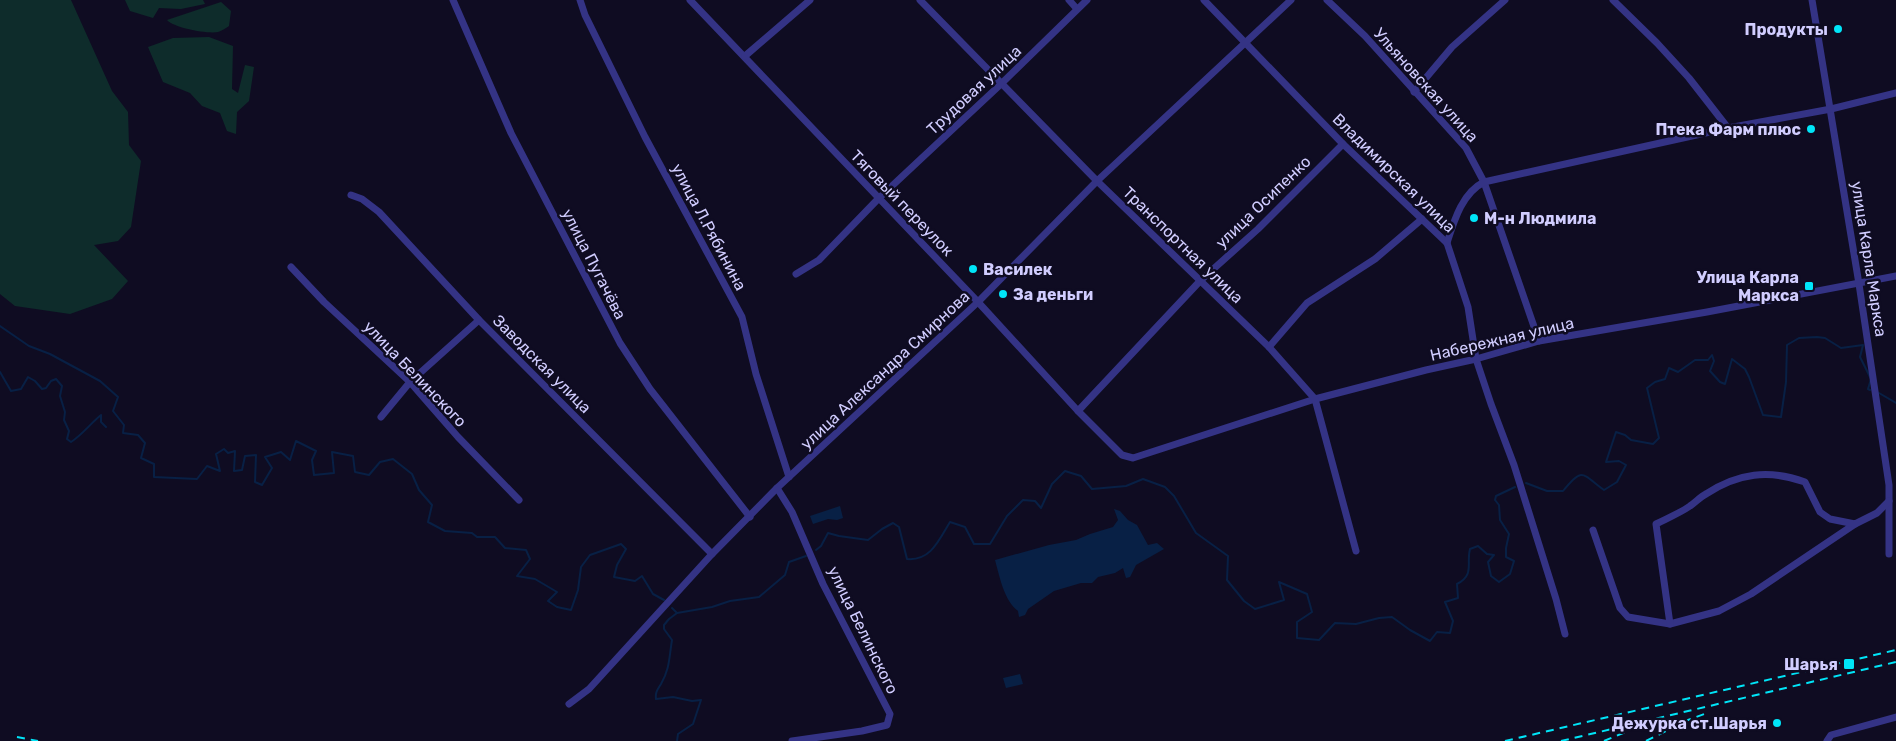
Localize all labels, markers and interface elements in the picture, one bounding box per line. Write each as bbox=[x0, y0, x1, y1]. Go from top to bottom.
place label: Продукты bbox=[1745, 20, 1828, 39]
marker: Продукты bbox=[1832, 23, 1844, 35]
street label: Ульяновская улица bbox=[1370, 24, 1482, 146]
street label: Трудовая улица bbox=[923, 41, 1025, 139]
street label: Владимирская улица bbox=[1329, 109, 1459, 237]
place label: Птека Фарм плюс bbox=[1655, 120, 1801, 139]
marker: Птека Фарм плюс bbox=[1805, 123, 1817, 135]
street label: Тяговый переулок bbox=[847, 146, 958, 260]
street label: улица Осипенко bbox=[1211, 152, 1315, 252]
street label: улица Л.Рябинина bbox=[667, 160, 751, 294]
street label: улица Карла Маркса bbox=[1847, 180, 1891, 338]
street label: Транспортная улица bbox=[1119, 183, 1247, 307]
street label: улица Пугачёва bbox=[558, 206, 630, 322]
place label: М-н Людмила bbox=[1484, 209, 1596, 228]
marker: М-н Людмила bbox=[1468, 212, 1480, 224]
place label: Василек bbox=[983, 260, 1053, 279]
marker: Василек bbox=[967, 263, 979, 275]
place label: Улица Карла Маркса bbox=[1696, 268, 1799, 305]
marker: Улица Карла Маркса bbox=[1803, 280, 1815, 292]
place label: За деньги bbox=[1013, 285, 1093, 304]
street label: улица Александра Смирнова bbox=[797, 287, 973, 453]
marker: За деньги bbox=[997, 288, 1009, 300]
street label: Заводская улица bbox=[489, 311, 595, 417]
street label: Набережная улица bbox=[1428, 313, 1576, 365]
street label: улица Белинского bbox=[360, 317, 470, 431]
street label: улица Белинского bbox=[824, 563, 902, 697]
place label: Шарья bbox=[1784, 655, 1838, 674]
marker: Шарья bbox=[1842, 657, 1856, 671]
place label: Дежурка ст.Шарья bbox=[1612, 714, 1767, 733]
marker: Дежурка ст.Шарья bbox=[1771, 717, 1783, 729]

